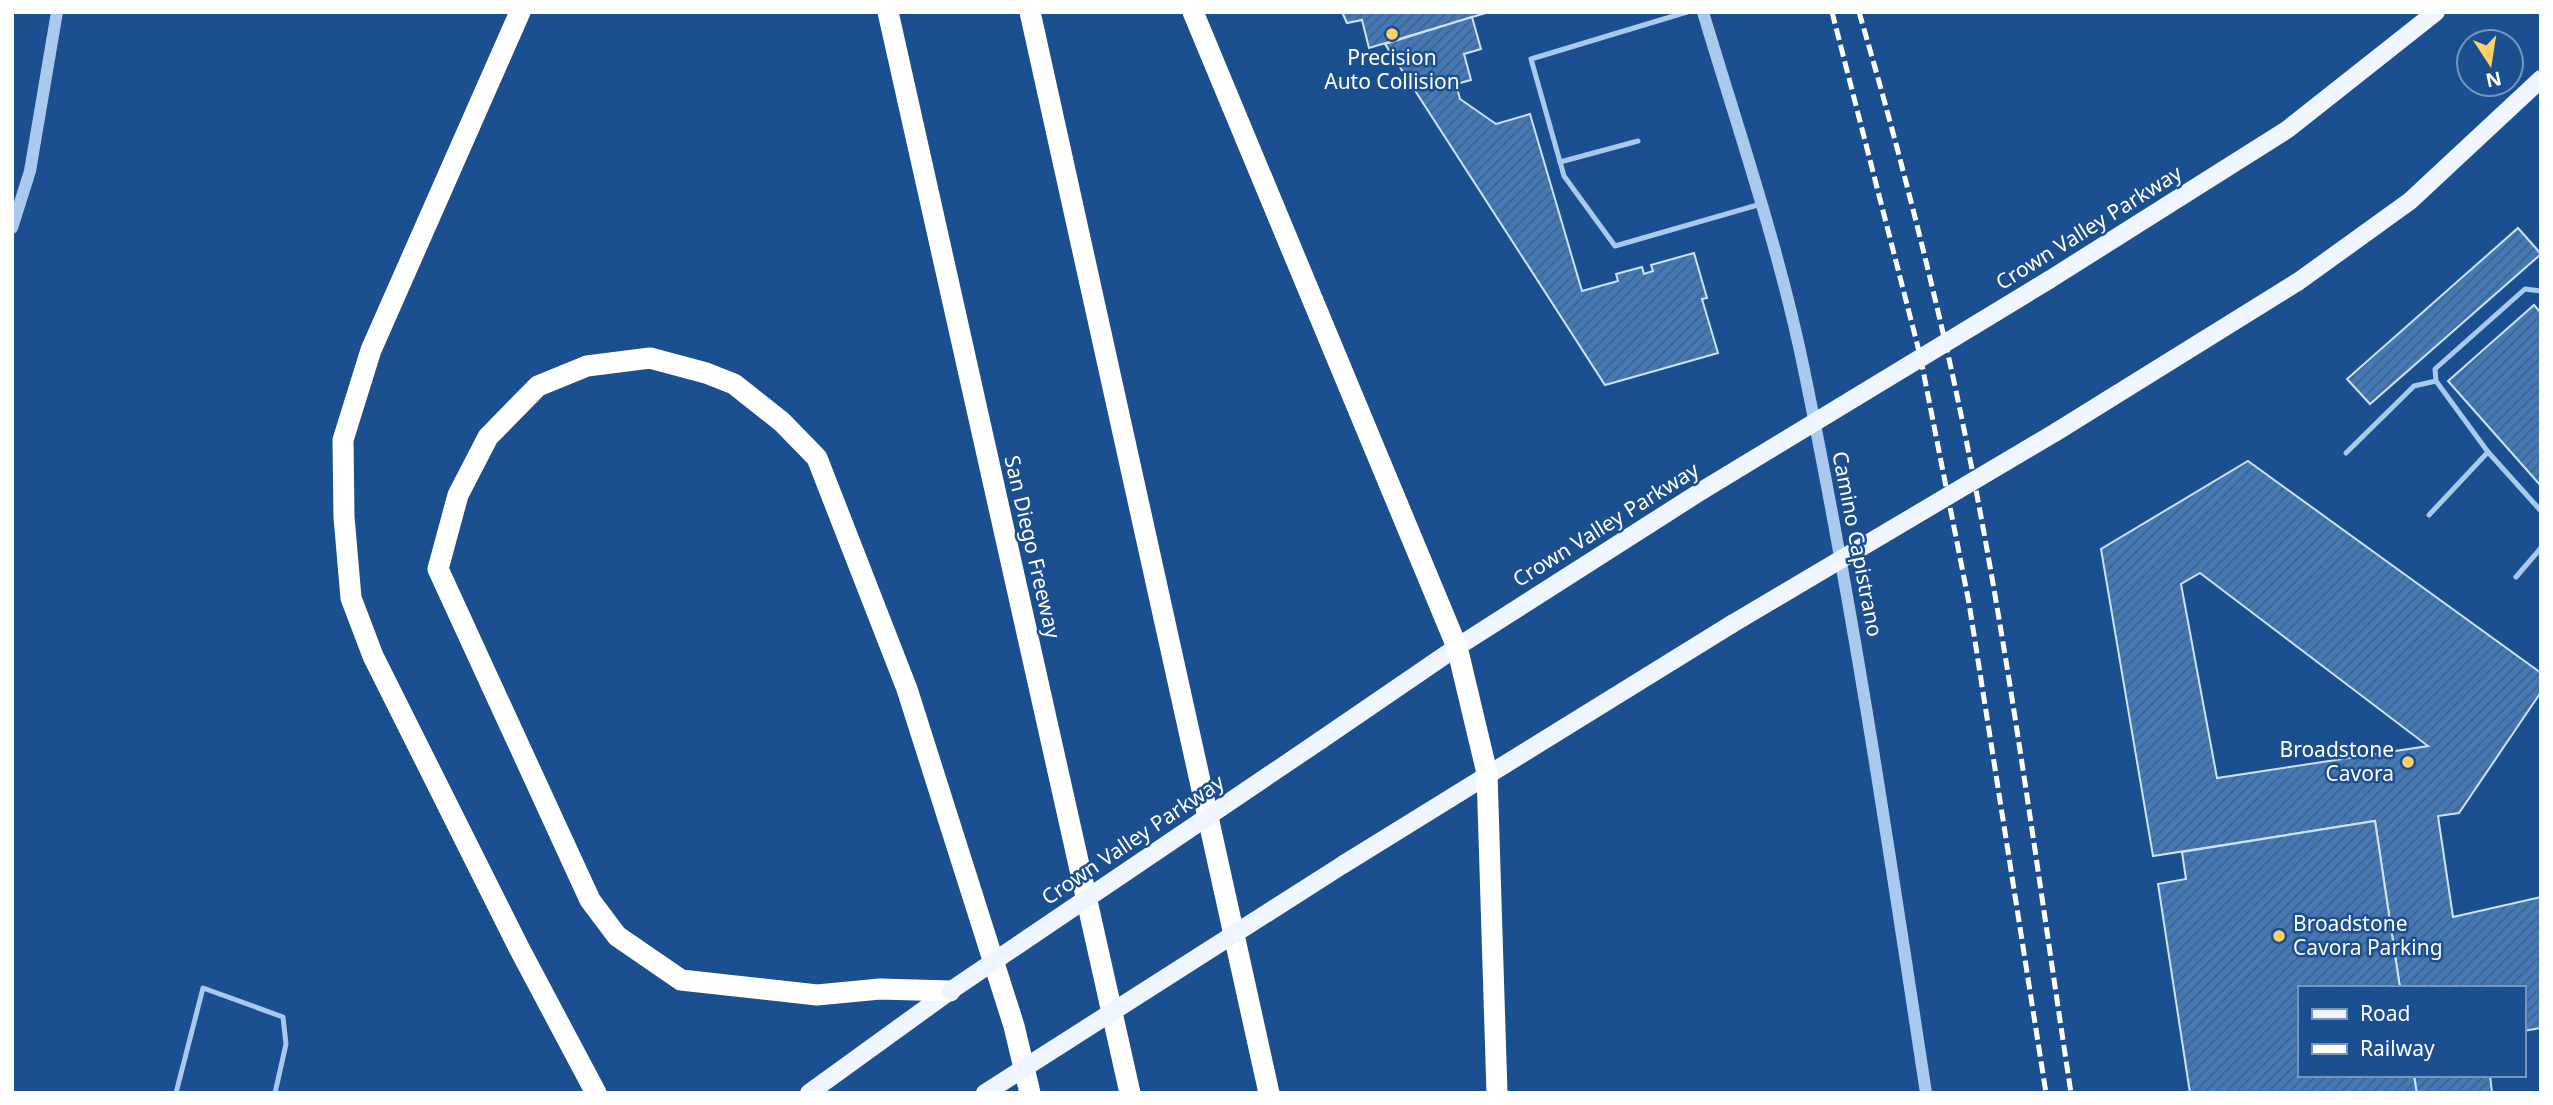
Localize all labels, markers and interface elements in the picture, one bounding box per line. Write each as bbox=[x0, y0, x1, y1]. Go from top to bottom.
marker: Precision Auto Collision bbox=[1384, 26, 1400, 42]
north arrow bbox=[2455, 28, 2525, 98]
place label: Precision Auto Collision bbox=[1324, 43, 1460, 95]
text: N bbox=[2483, 65, 2504, 94]
street label: Crown Valley Parkway bbox=[1990, 158, 2187, 296]
street label: Camino Capistrano bbox=[1826, 449, 1890, 639]
street label: San Diego Freeway bbox=[998, 453, 1068, 641]
street label: Crown Valley Parkway bbox=[1507, 455, 1704, 593]
place label: Broadstone Cavora bbox=[2280, 735, 2394, 787]
marker: Broadstone Cavora bbox=[2400, 754, 2416, 770]
street label: Crown Valley Parkway bbox=[1036, 767, 1229, 911]
place label: Broadstone Cavora Parking bbox=[2293, 909, 2443, 961]
marker: Broadstone Cavora Parking bbox=[2271, 928, 2287, 944]
legend bbox=[2298, 986, 2525, 1077]
text: Road bbox=[2360, 999, 2410, 1027]
text: Railway bbox=[2360, 1034, 2435, 1062]

